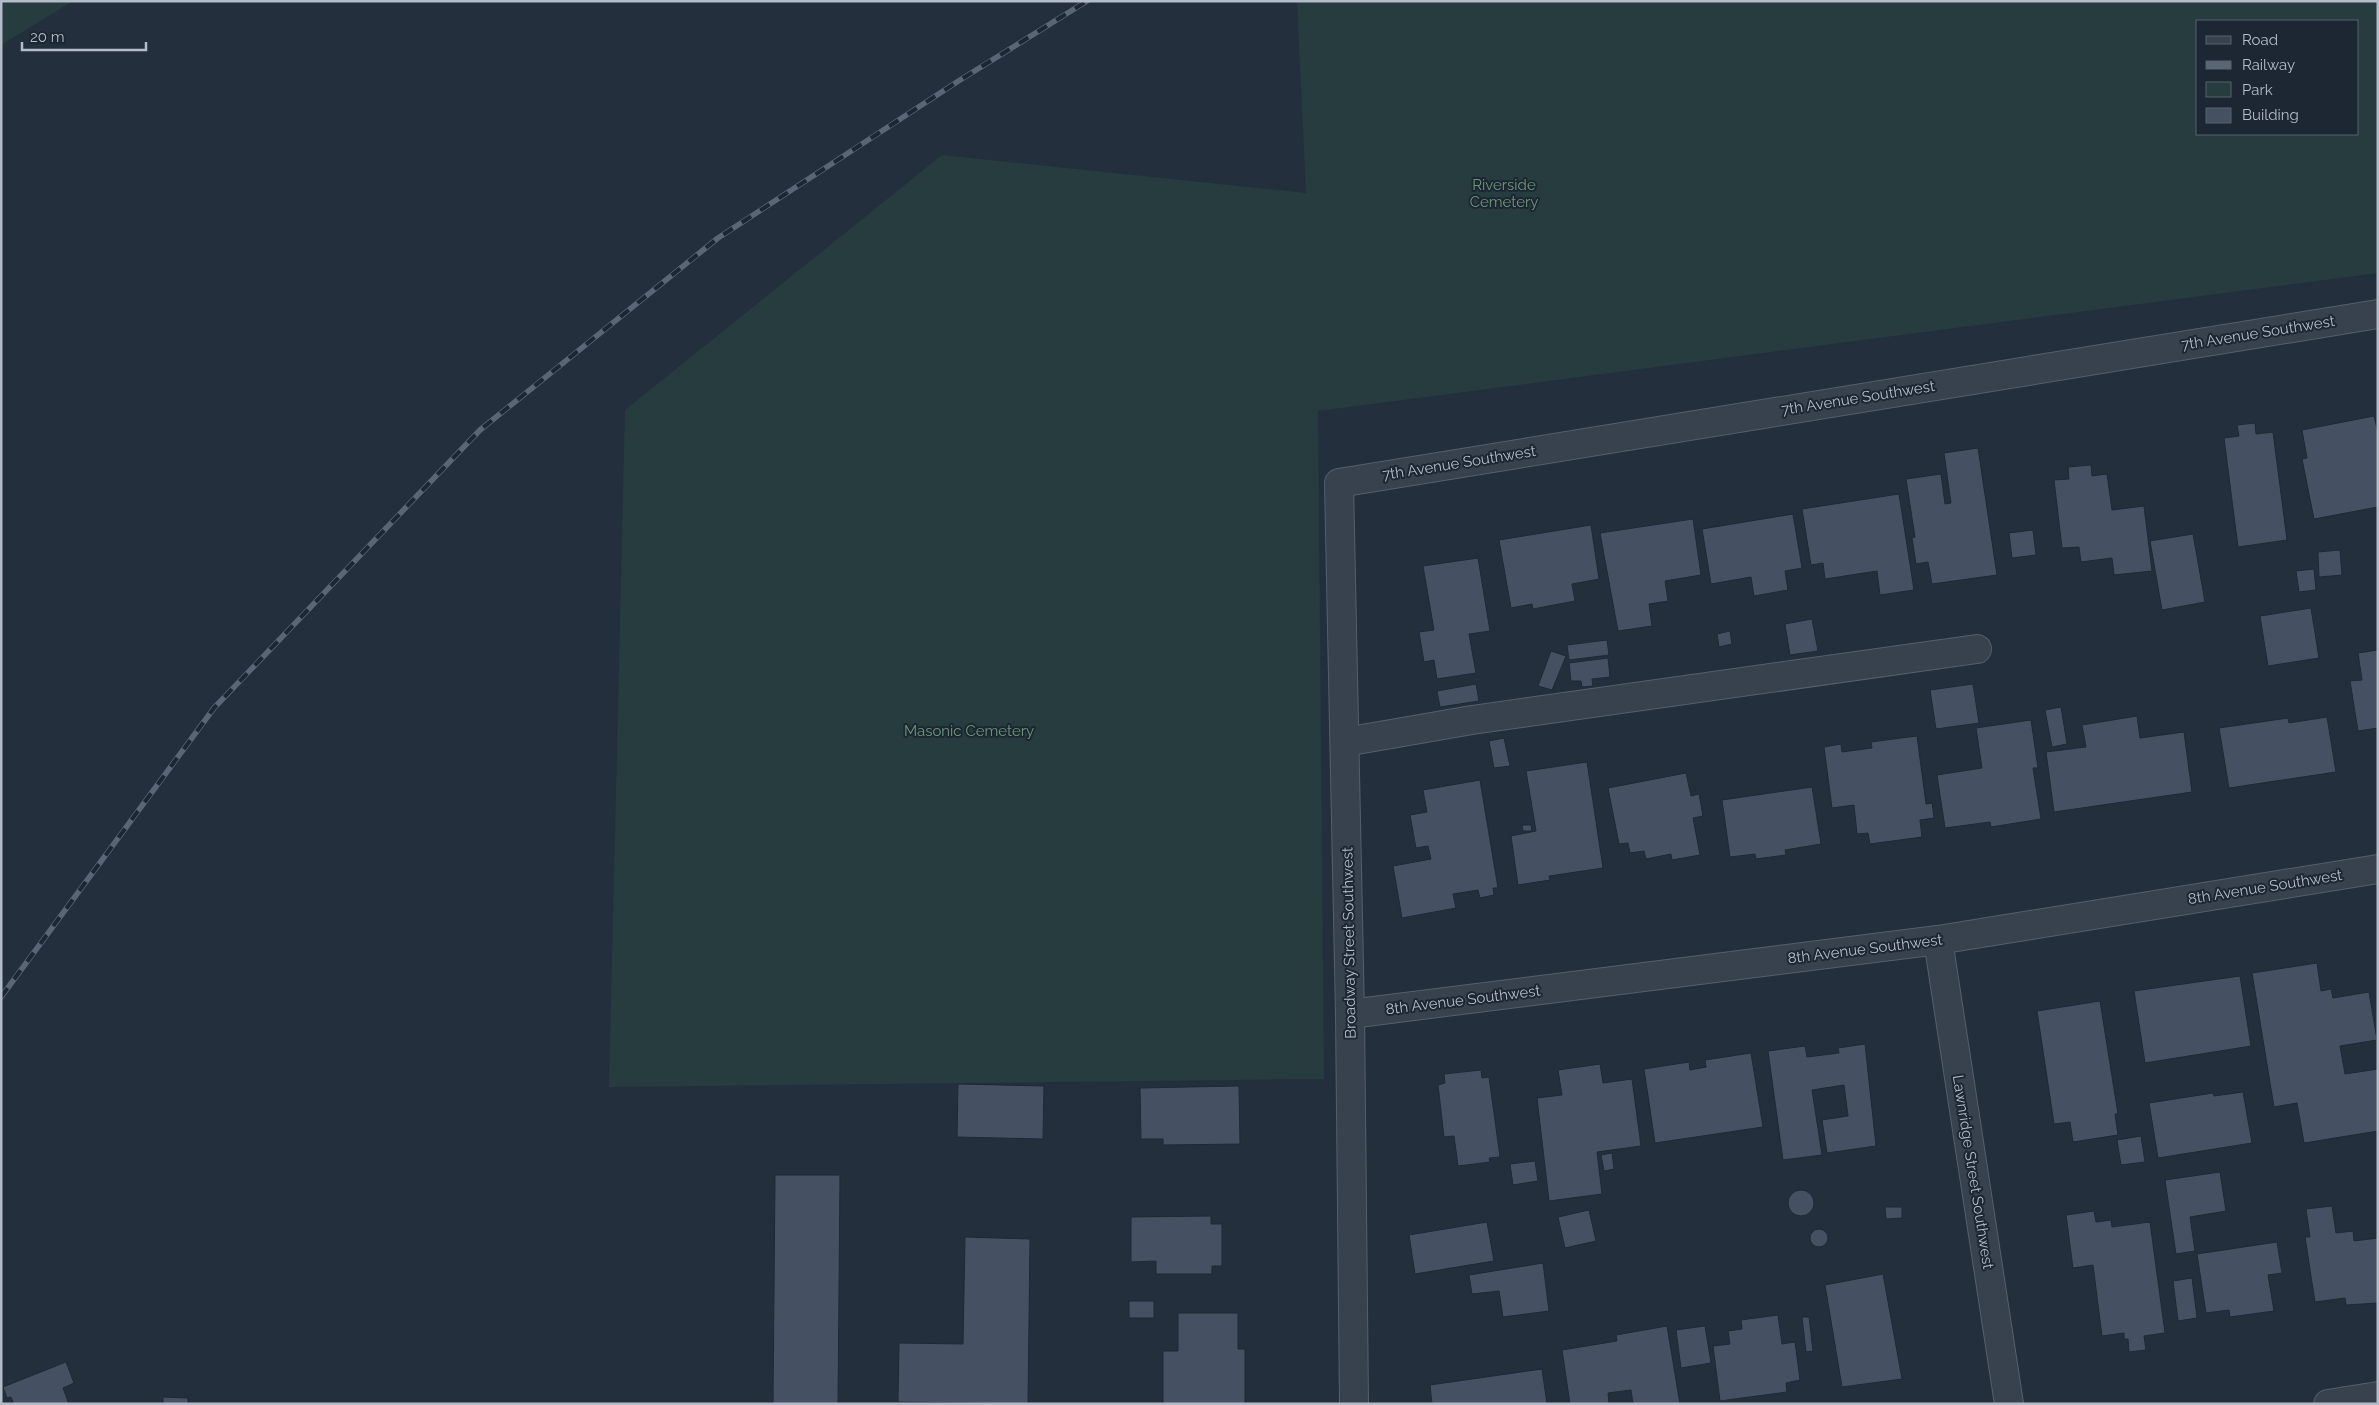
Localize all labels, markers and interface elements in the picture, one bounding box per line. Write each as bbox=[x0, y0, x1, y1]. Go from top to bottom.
scale bar bbox=[22, 20, 146, 52]
legend bbox=[2196, 20, 2359, 135]
text: 20 m bbox=[30, 28, 65, 46]
text: Road bbox=[2242, 31, 2278, 49]
text: Railway bbox=[2242, 56, 2295, 74]
text: Park bbox=[2242, 81, 2273, 99]
text: Building bbox=[2242, 106, 2299, 124]
park label: Riverside Cemetery bbox=[1470, 176, 1538, 211]
street label: 7th Avenue Southwest bbox=[2180, 312, 2336, 354]
street label: 7th Avenue Southwest bbox=[1780, 377, 1936, 419]
street label: 7th Avenue Southwest bbox=[1381, 442, 1537, 484]
park label: Masonic Cemetery bbox=[904, 722, 1034, 740]
street label: Broadway Street Southwest bbox=[1338, 847, 1360, 1039]
street label: 8th Avenue Southwest bbox=[2187, 866, 2343, 908]
street label: 8th Avenue Southwest bbox=[1786, 931, 1944, 967]
street label: 8th Avenue Southwest bbox=[1384, 982, 1542, 1018]
street label: Lawnridge Street Southwest bbox=[1949, 1074, 1997, 1270]

